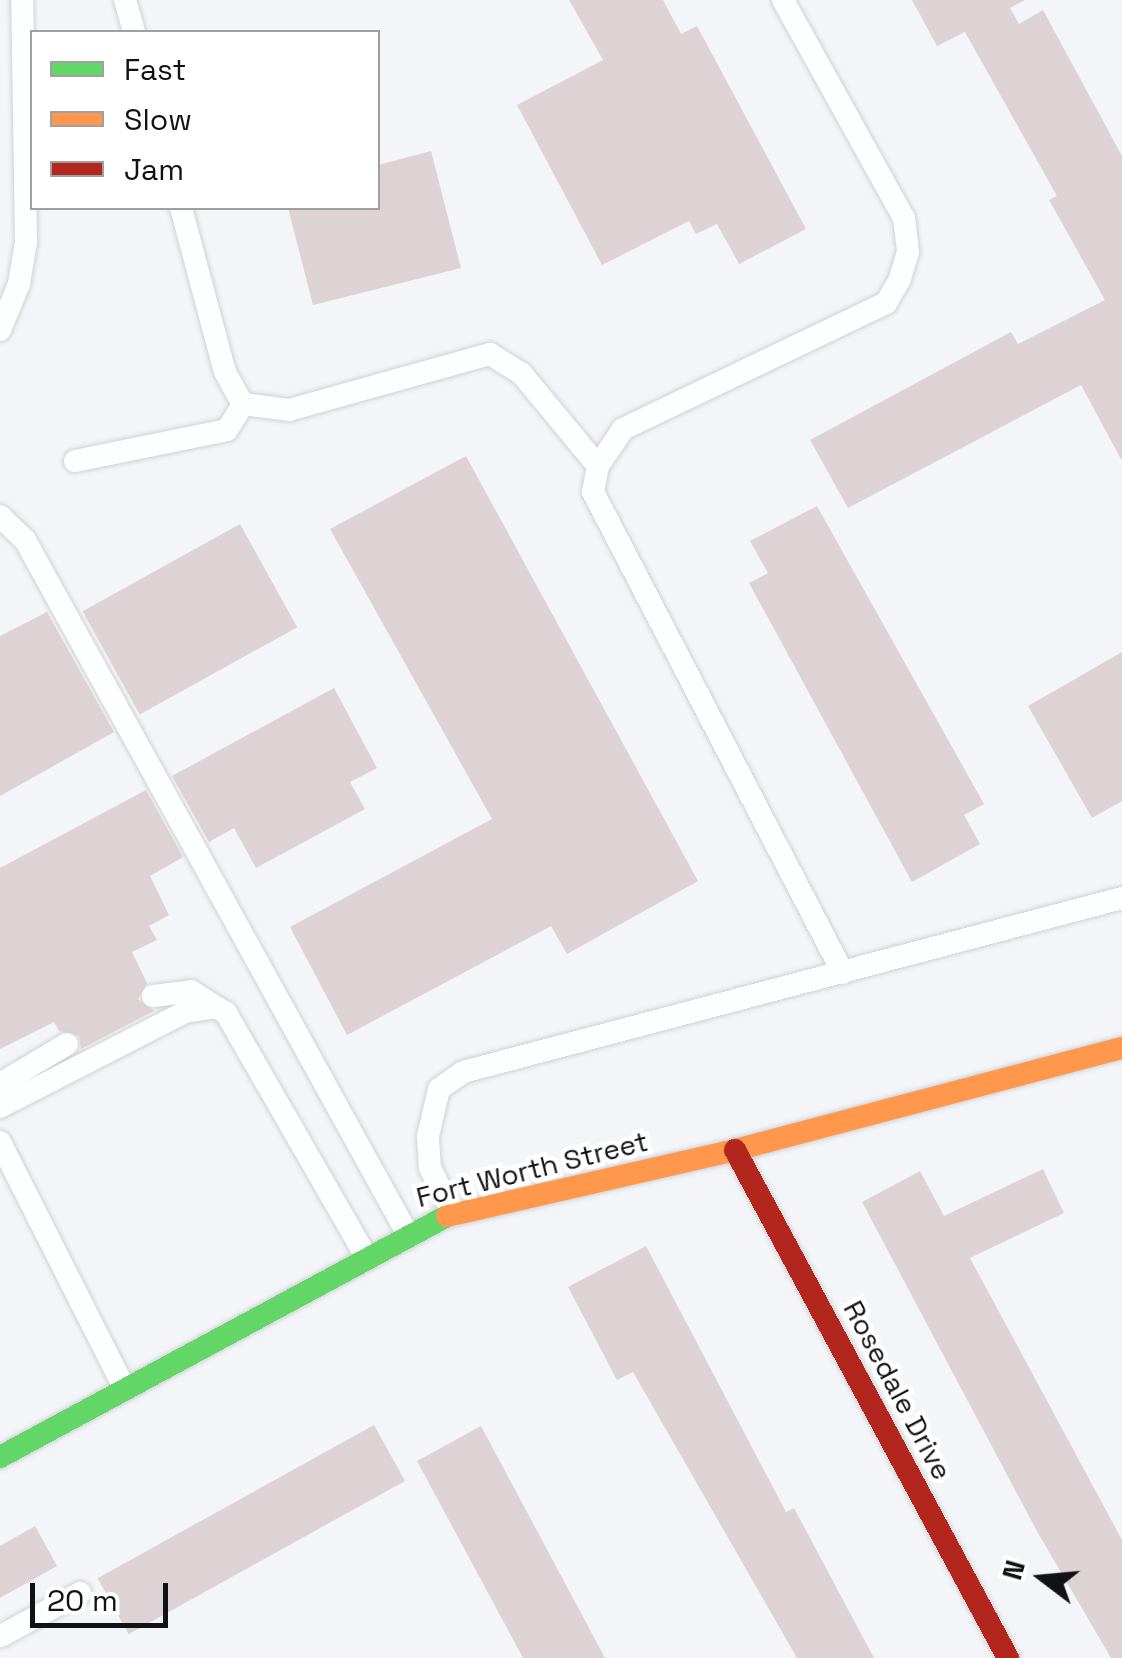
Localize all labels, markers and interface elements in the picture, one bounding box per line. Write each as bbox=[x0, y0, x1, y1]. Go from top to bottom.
legend bbox=[30, 30, 380, 210]
text: Fast bbox=[124, 50, 186, 89]
text: Slow bbox=[124, 100, 192, 139]
text: Jam bbox=[124, 150, 184, 189]
street label: Fort Worth Street bbox=[413, 1124, 651, 1214]
street label: Rosedale Drive bbox=[837, 1295, 959, 1485]
north arrow bbox=[992, 1528, 1092, 1628]
text: N bbox=[993, 1556, 1033, 1584]
scale bar bbox=[35, 1563, 172, 1625]
text: 20 m bbox=[47, 1581, 118, 1620]

